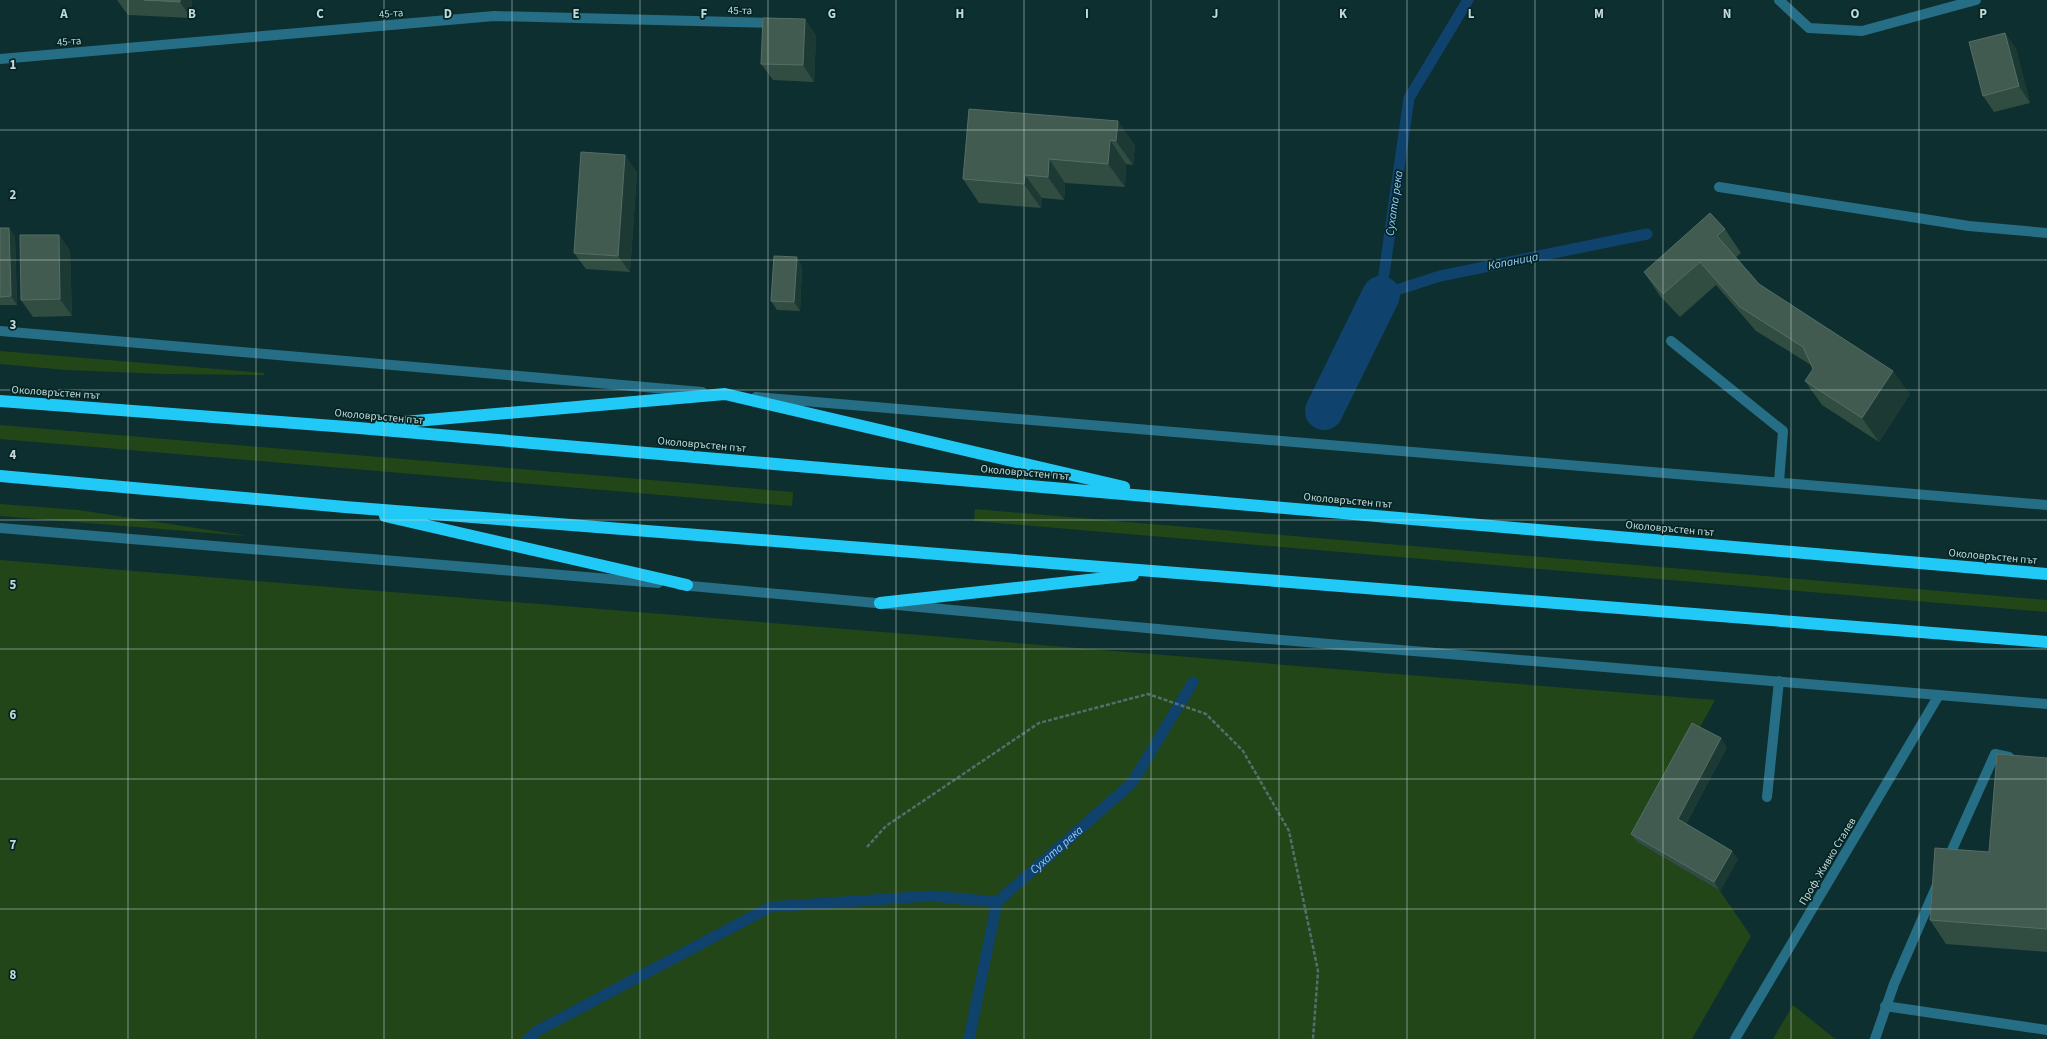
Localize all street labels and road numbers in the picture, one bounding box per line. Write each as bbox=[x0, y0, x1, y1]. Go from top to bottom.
street label: 45-та bbox=[728, 3, 752, 18]
street label: 45-та bbox=[378, 5, 404, 22]
street label: 45-та bbox=[56, 33, 82, 50]
street label: Околовръстен път bbox=[11, 382, 101, 403]
street label: Околовръстен път bbox=[334, 405, 424, 428]
street label: Околовръстен път bbox=[657, 433, 747, 456]
street label: Околовръстен път bbox=[980, 461, 1070, 484]
street label: Околовръстен път bbox=[1303, 489, 1393, 512]
street label: Околовръстен път bbox=[1625, 517, 1715, 540]
street label: Околовръстен път bbox=[1948, 545, 2038, 568]
street label: Проф. Живко Сталев bbox=[1795, 814, 1860, 908]

